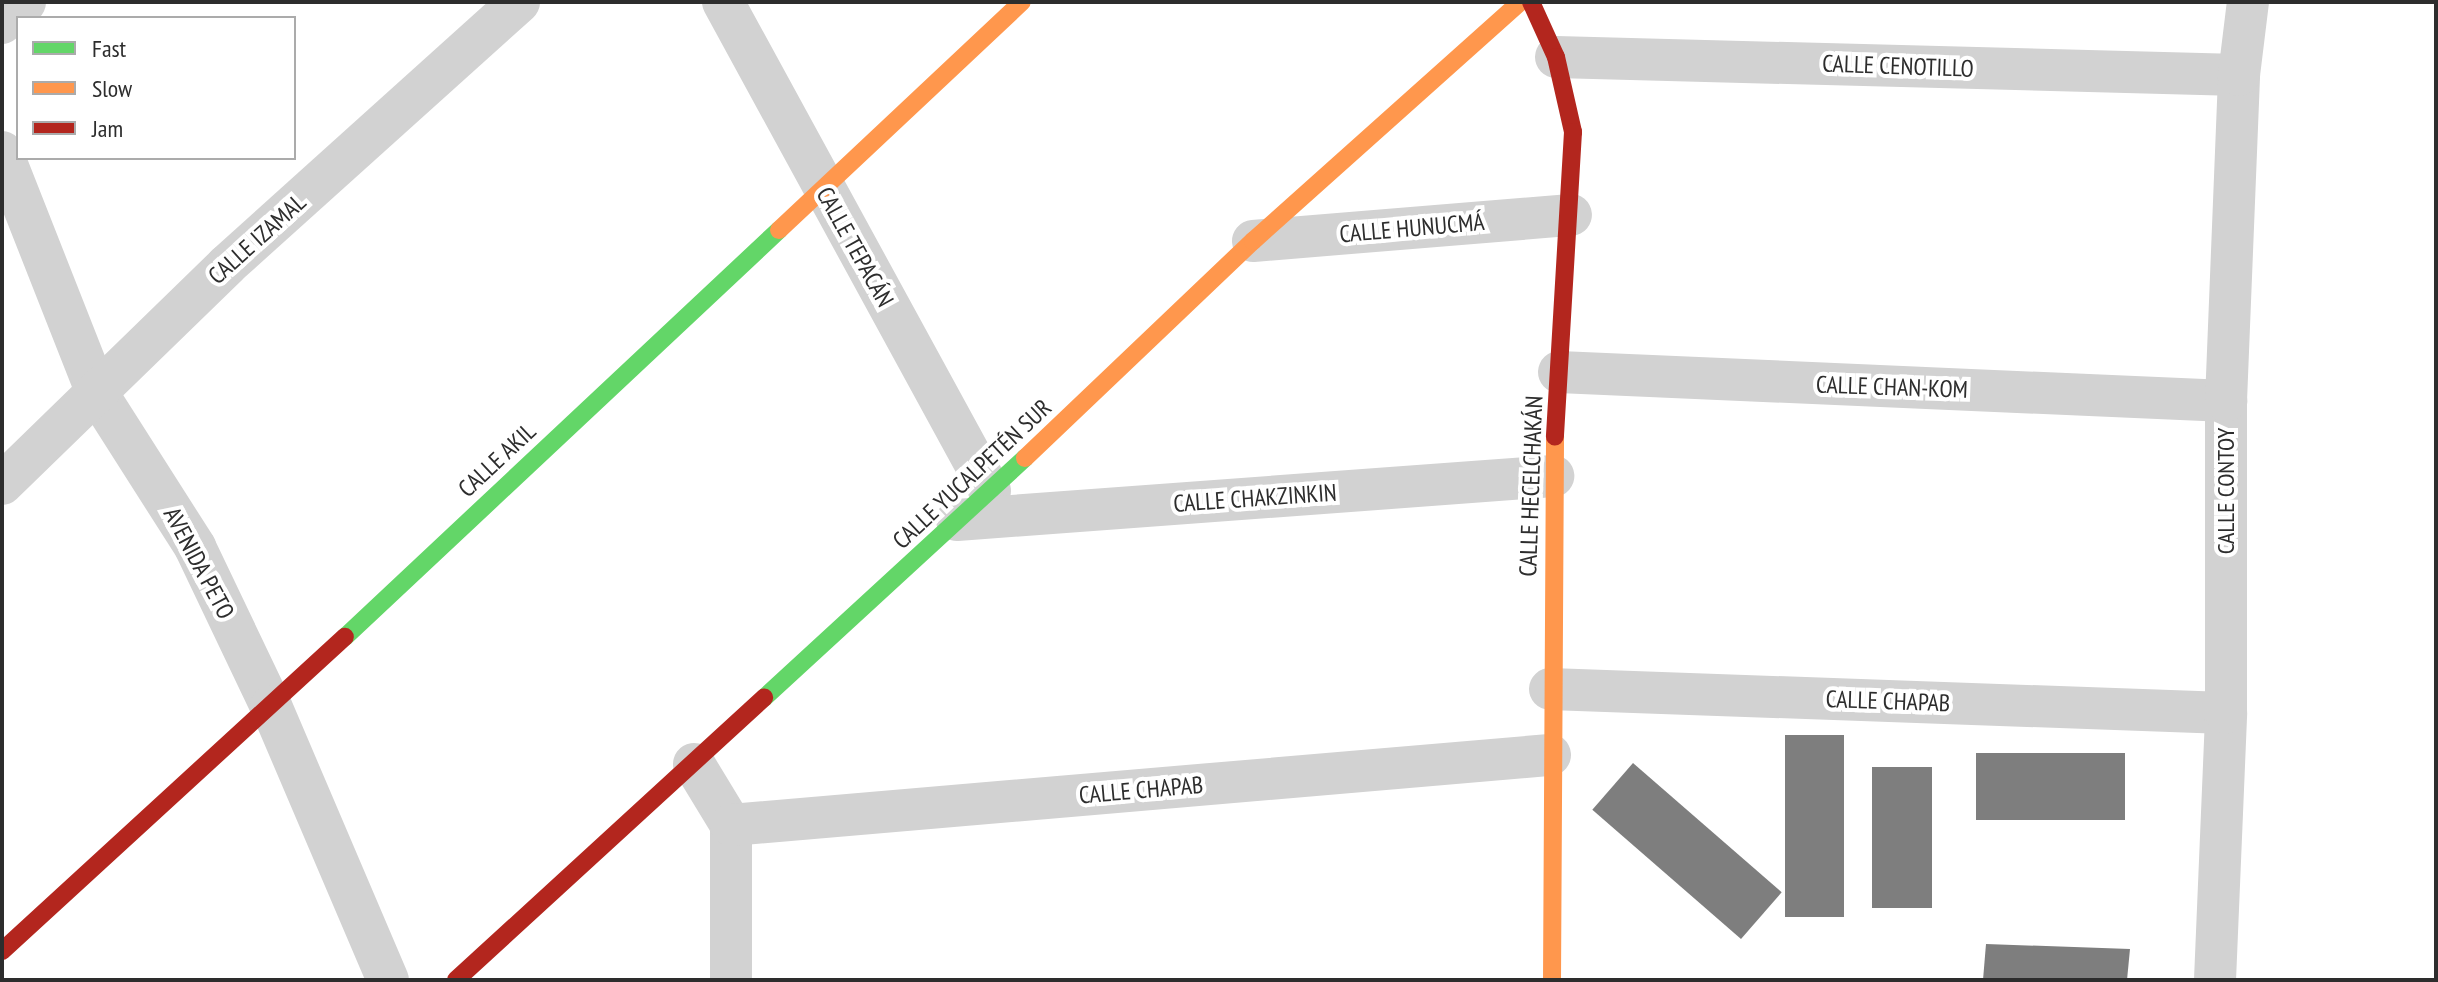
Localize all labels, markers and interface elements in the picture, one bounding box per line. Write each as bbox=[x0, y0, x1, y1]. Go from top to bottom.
legend bbox=[16, 16, 296, 160]
text: Fast bbox=[92, 33, 126, 64]
street label: CALLE CENOTILLO bbox=[1822, 49, 1974, 83]
text: Slow bbox=[92, 73, 132, 104]
text: Jam bbox=[92, 113, 123, 144]
street label: CALLE TEPACÁN bbox=[810, 182, 900, 312]
street label: CALLE IZAMAL bbox=[202, 188, 312, 290]
street label: CALLE HUNUCMÁ bbox=[1338, 207, 1486, 249]
street label: CALLE CHAN-KOM bbox=[1816, 370, 1968, 404]
street label: CALLE YUCALPETÉN SUR bbox=[887, 393, 1057, 555]
street label: CALLE HECELCHAKÁN bbox=[1513, 395, 1549, 577]
street label: CALLE AKIL bbox=[452, 417, 542, 503]
street label: CALLE CONTOY bbox=[2212, 428, 2240, 554]
street label: CALLE CHAKZINKIN bbox=[1172, 478, 1338, 518]
street label: AVENIDA PETO bbox=[157, 502, 241, 624]
street label: CALLE CHAPAB bbox=[1825, 684, 1951, 718]
street label: CALLE CHAPAB bbox=[1078, 770, 1204, 810]

